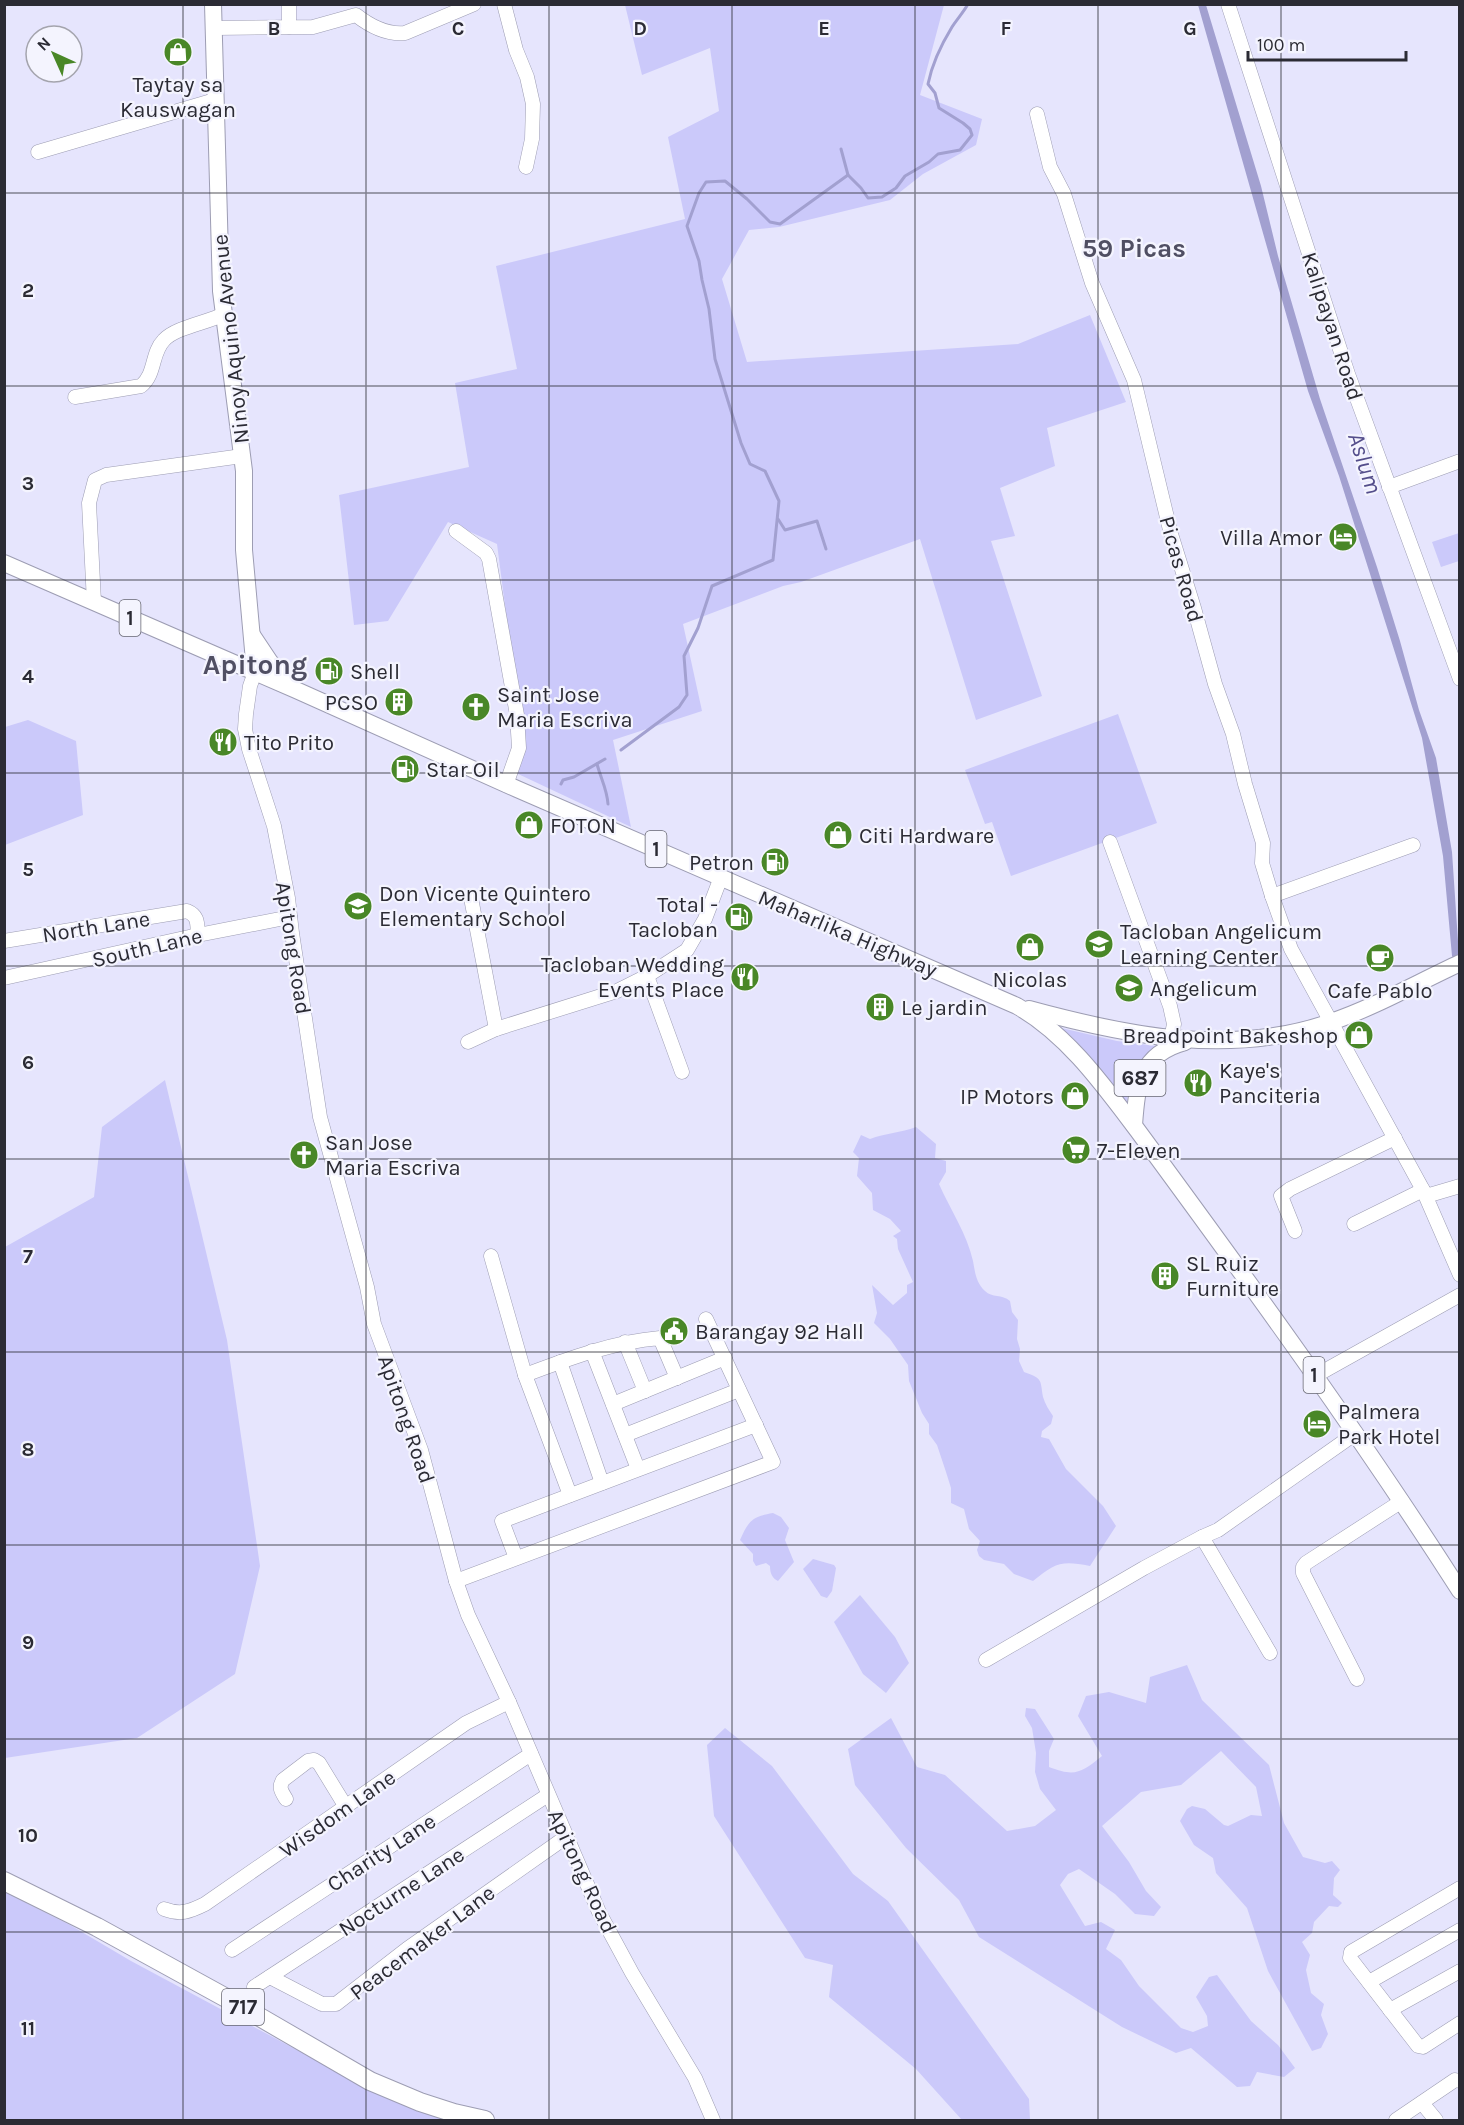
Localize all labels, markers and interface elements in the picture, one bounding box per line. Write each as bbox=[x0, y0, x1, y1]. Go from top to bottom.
text: B bbox=[268, 17, 280, 40]
text: C bbox=[452, 17, 464, 40]
text: D bbox=[633, 17, 647, 40]
text: E bbox=[818, 17, 830, 40]
text: F bbox=[1001, 17, 1012, 40]
text: G bbox=[1183, 17, 1197, 40]
north arrow bbox=[24, 24, 84, 84]
scale bar bbox=[1248, 24, 1406, 62]
text: N bbox=[33, 33, 55, 55]
text: 100 m bbox=[1257, 34, 1305, 56]
shop icon: Taytay sa Kauswagan bbox=[162, 36, 194, 68]
place label: Taytay sa Kauswagan bbox=[120, 72, 236, 123]
street label: Ninoy Aquino Avenue bbox=[207, 233, 255, 445]
district label: 59 Picas bbox=[1082, 233, 1186, 264]
street label: Kalipayan Road bbox=[1296, 249, 1368, 404]
text: 2 bbox=[22, 279, 34, 302]
water label: Aslum bbox=[1342, 429, 1388, 497]
text: 3 bbox=[22, 472, 34, 495]
street label: Picas Road bbox=[1153, 513, 1209, 626]
hotel icon: Villa Amor bbox=[1327, 521, 1359, 553]
place label: Villa Amor bbox=[1220, 525, 1322, 551]
road number: 1 bbox=[120, 600, 140, 636]
district label: Apitong bbox=[203, 648, 307, 681]
fuel station icon: Shell bbox=[313, 655, 345, 687]
place label: Shell bbox=[350, 659, 400, 685]
text: 4 bbox=[22, 665, 34, 688]
place label: Saint Jose Maria Escriva bbox=[497, 682, 633, 733]
building icon: PCSO bbox=[383, 686, 415, 718]
place label: PCSO bbox=[325, 690, 378, 716]
church icon: Saint Jose Maria Escriva bbox=[460, 691, 492, 723]
restaurant icon: Tito Prito bbox=[207, 726, 239, 758]
place label: Tito Prito bbox=[244, 730, 334, 756]
fuel station icon: Star Oil bbox=[389, 753, 421, 785]
place label: Star Oil bbox=[426, 757, 500, 783]
shop icon: FOTON bbox=[513, 809, 545, 841]
place label: FOTON bbox=[550, 813, 616, 839]
shop icon: Citi Hardware bbox=[822, 819, 854, 851]
place label: Citi Hardware bbox=[859, 823, 994, 849]
road number: 1 bbox=[646, 831, 666, 867]
fuel station icon: Petron bbox=[759, 846, 791, 878]
place label: Petron bbox=[689, 850, 754, 876]
text: 5 bbox=[22, 858, 34, 881]
street label: Apitong Road bbox=[270, 880, 316, 1016]
place label: Don Vicente Quintero Elementary School bbox=[379, 881, 591, 932]
street label: Maharlika Highway bbox=[754, 884, 941, 983]
school or university icon: Don Vicente Quintero Elementary School bbox=[342, 890, 374, 922]
place label: Total - Tacloban bbox=[629, 892, 718, 943]
fuel station icon: Total - Tacloban bbox=[723, 901, 755, 933]
street label: North Lane bbox=[40, 906, 152, 948]
place label: Tacloban Angelicum Learning Center bbox=[1120, 919, 1322, 970]
street label: South Lane bbox=[90, 923, 205, 973]
school or university icon: Tacloban Angelicum Learning Center bbox=[1083, 928, 1115, 960]
shop icon: Nicolas bbox=[1014, 931, 1046, 963]
cafe icon: Cafe Pablo bbox=[1364, 942, 1396, 974]
place label: Tacloban Wedding Events Place bbox=[541, 952, 725, 1003]
restaurant icon: Tacloban Wedding Events Place bbox=[729, 961, 761, 993]
place label: Nicolas bbox=[993, 967, 1067, 993]
school or university icon: Angelicum bbox=[1113, 972, 1145, 1004]
place label: Angelicum bbox=[1150, 976, 1258, 1002]
place label: Cafe Pablo bbox=[1327, 978, 1433, 1004]
building icon: Le jardin bbox=[864, 991, 896, 1023]
place label: Le jardin bbox=[901, 995, 988, 1021]
shop icon: Breadpoint Bakeshop bbox=[1343, 1019, 1375, 1051]
place label: Breadpoint Bakeshop bbox=[1123, 1023, 1338, 1049]
text: 6 bbox=[22, 1051, 34, 1074]
place label: Kaye's Panciteria bbox=[1219, 1058, 1321, 1109]
road number: 687 bbox=[1114, 1060, 1166, 1096]
restaurant icon: Kaye's Panciteria bbox=[1182, 1067, 1214, 1099]
shop icon: IP Motors bbox=[1059, 1080, 1091, 1112]
place label: IP Motors bbox=[960, 1084, 1054, 1110]
place label: San Jose Maria Escriva bbox=[325, 1130, 461, 1181]
supermarket icon: 7-Eleven bbox=[1060, 1134, 1092, 1166]
place label: 7-Eleven bbox=[1097, 1138, 1180, 1164]
church icon: San Jose Maria Escriva bbox=[288, 1139, 320, 1171]
text: 7 bbox=[23, 1245, 33, 1268]
place label: SL Ruiz Furniture bbox=[1186, 1251, 1279, 1302]
building icon: SL Ruiz Furniture bbox=[1149, 1260, 1181, 1292]
public building icon: Barangay 92 Hall bbox=[658, 1315, 690, 1347]
place label: Barangay 92 Hall bbox=[695, 1319, 864, 1345]
street label: Apitong Road bbox=[372, 1352, 440, 1487]
road number: 1 bbox=[1304, 1357, 1324, 1393]
place label: Palmera Park Hotel bbox=[1338, 1399, 1440, 1450]
hotel icon: Palmera Park Hotel bbox=[1301, 1408, 1333, 1440]
text: 8 bbox=[22, 1438, 34, 1461]
text: 9 bbox=[22, 1631, 34, 1654]
street label: Wisdom Lane bbox=[275, 1764, 401, 1863]
street label: Apitong Road bbox=[542, 1805, 622, 1938]
street label: Charity Lane bbox=[322, 1808, 441, 1898]
text: 10 bbox=[18, 1824, 38, 1847]
street label: Nocturne Lane bbox=[334, 1842, 469, 1942]
street label: Peacemaker Lane bbox=[345, 1880, 500, 2006]
road number: 717 bbox=[222, 1989, 264, 2025]
text: 11 bbox=[21, 2017, 35, 2040]

